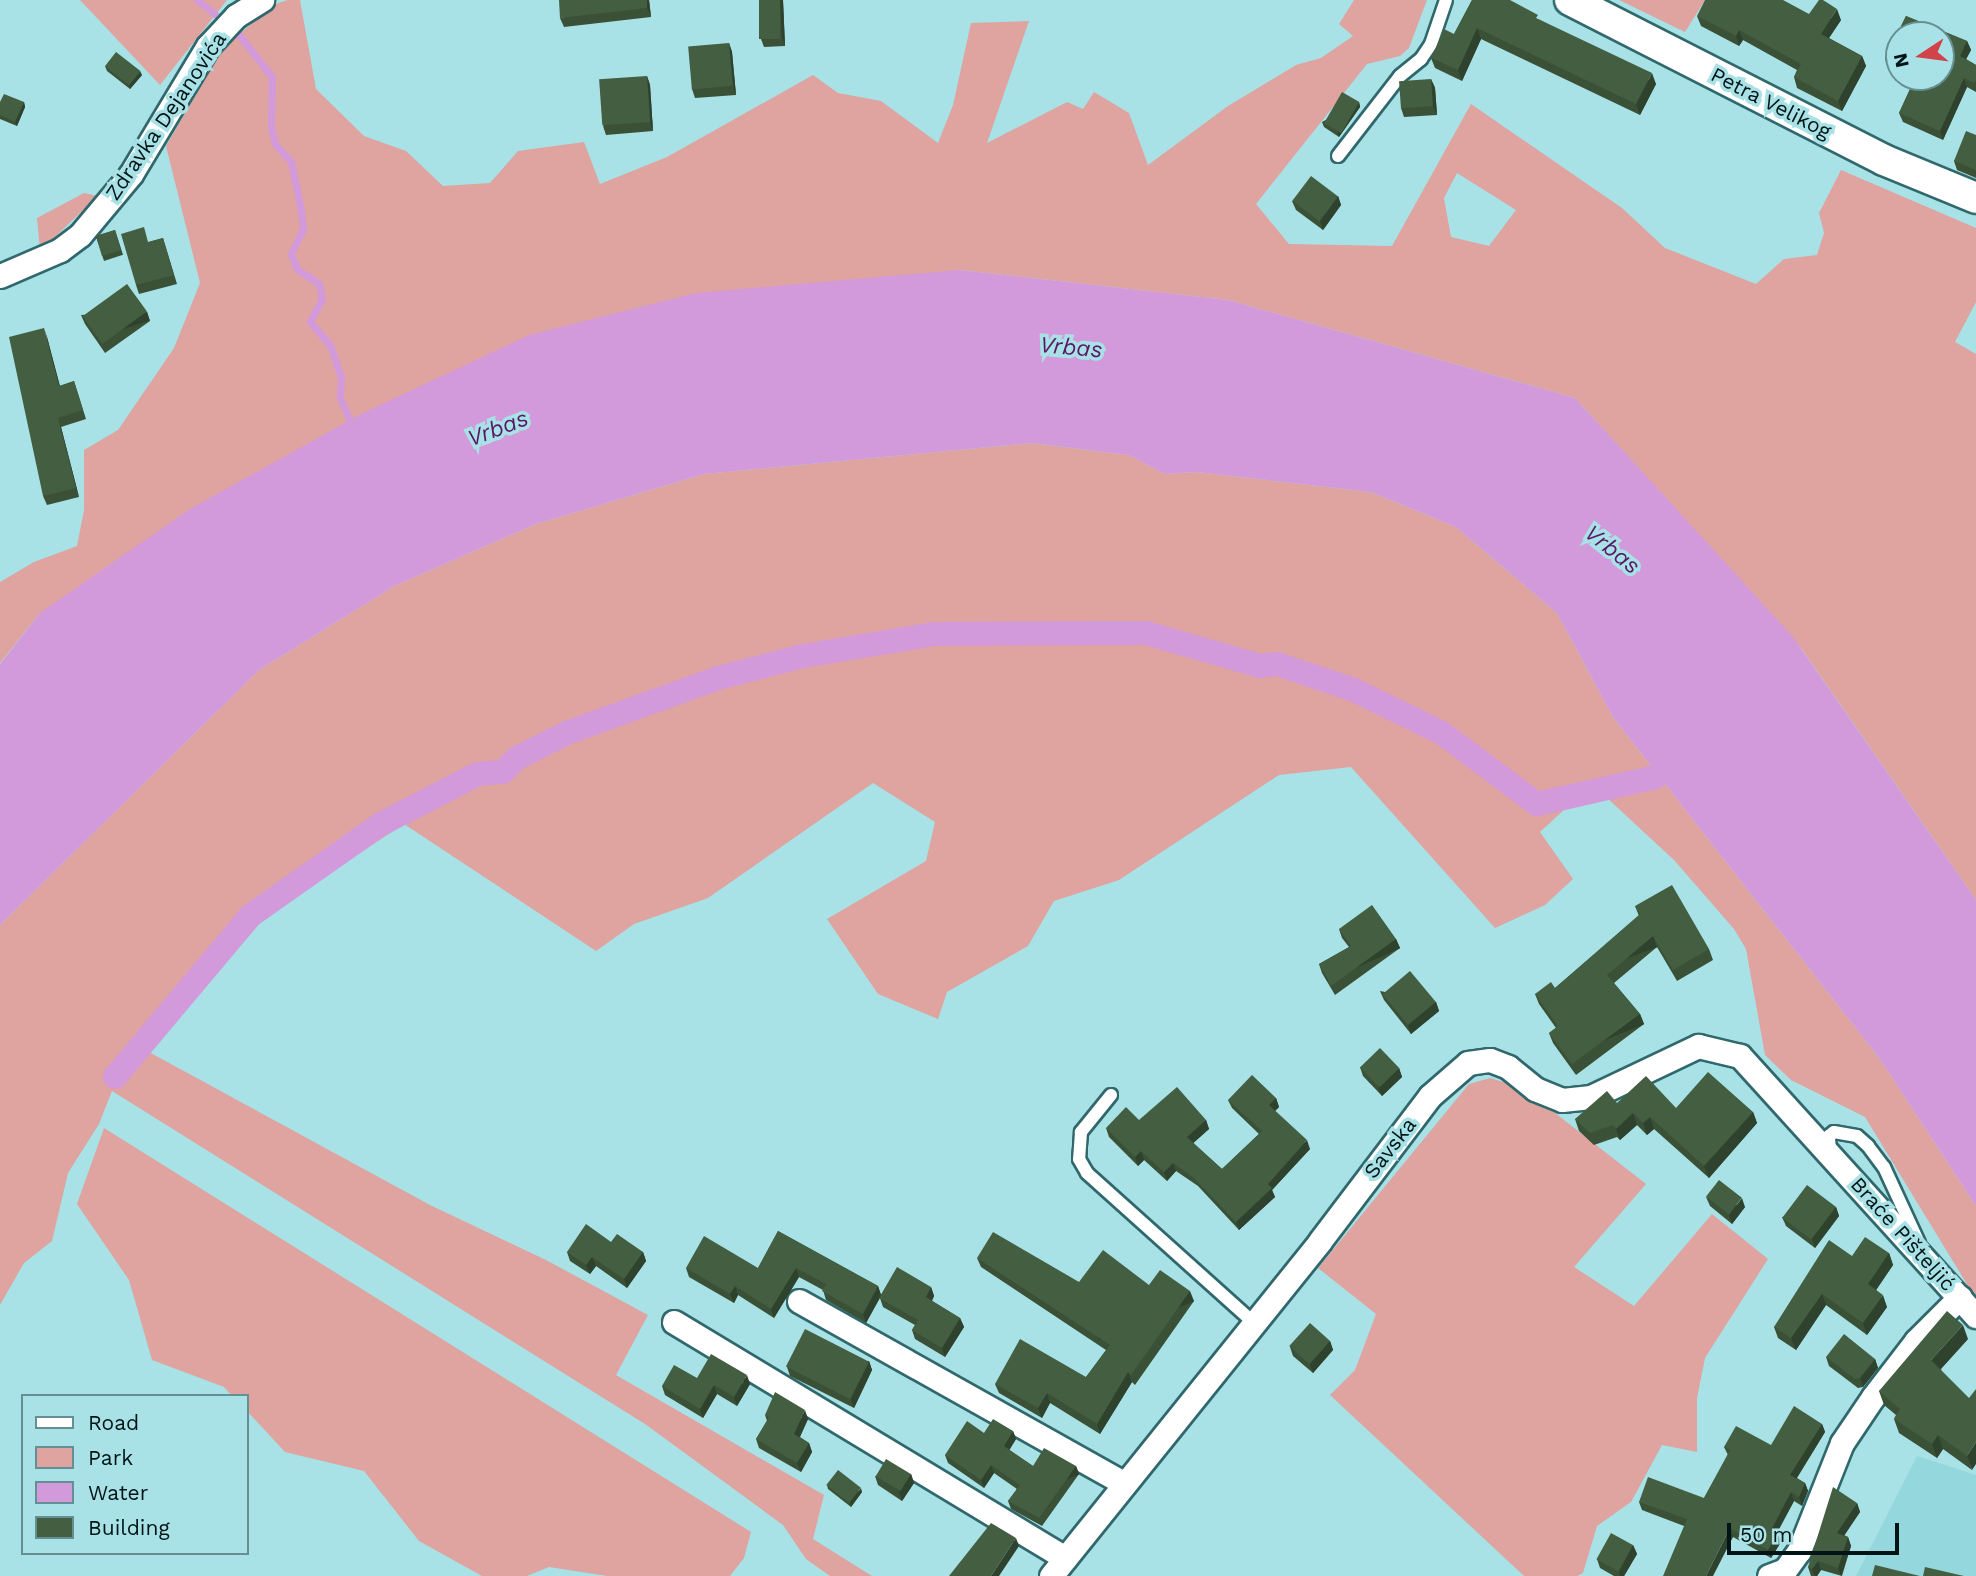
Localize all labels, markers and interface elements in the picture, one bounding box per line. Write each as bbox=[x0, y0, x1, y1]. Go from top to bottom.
north arrow bbox=[1885, 21, 1955, 91]
street label: Zdravka Dejanovića bbox=[100, 27, 232, 205]
text: N bbox=[1888, 51, 1914, 70]
street label: Petra Velikog bbox=[1706, 62, 1836, 144]
water label: Vrbas bbox=[1039, 332, 1103, 364]
water label: Vrbas bbox=[464, 405, 532, 453]
water label: Vrbas bbox=[1579, 520, 1645, 580]
street label: Savska bbox=[1358, 1113, 1422, 1183]
street label: Braće Pišteljić bbox=[1845, 1172, 1961, 1296]
legend bbox=[21, 1394, 248, 1555]
text: Road bbox=[88, 1410, 139, 1435]
text: Park bbox=[88, 1445, 133, 1470]
text: Water bbox=[88, 1480, 148, 1505]
scale bar bbox=[1731, 1510, 1902, 1554]
text: Building bbox=[88, 1515, 170, 1540]
text: 50 m bbox=[1740, 1522, 1792, 1547]

